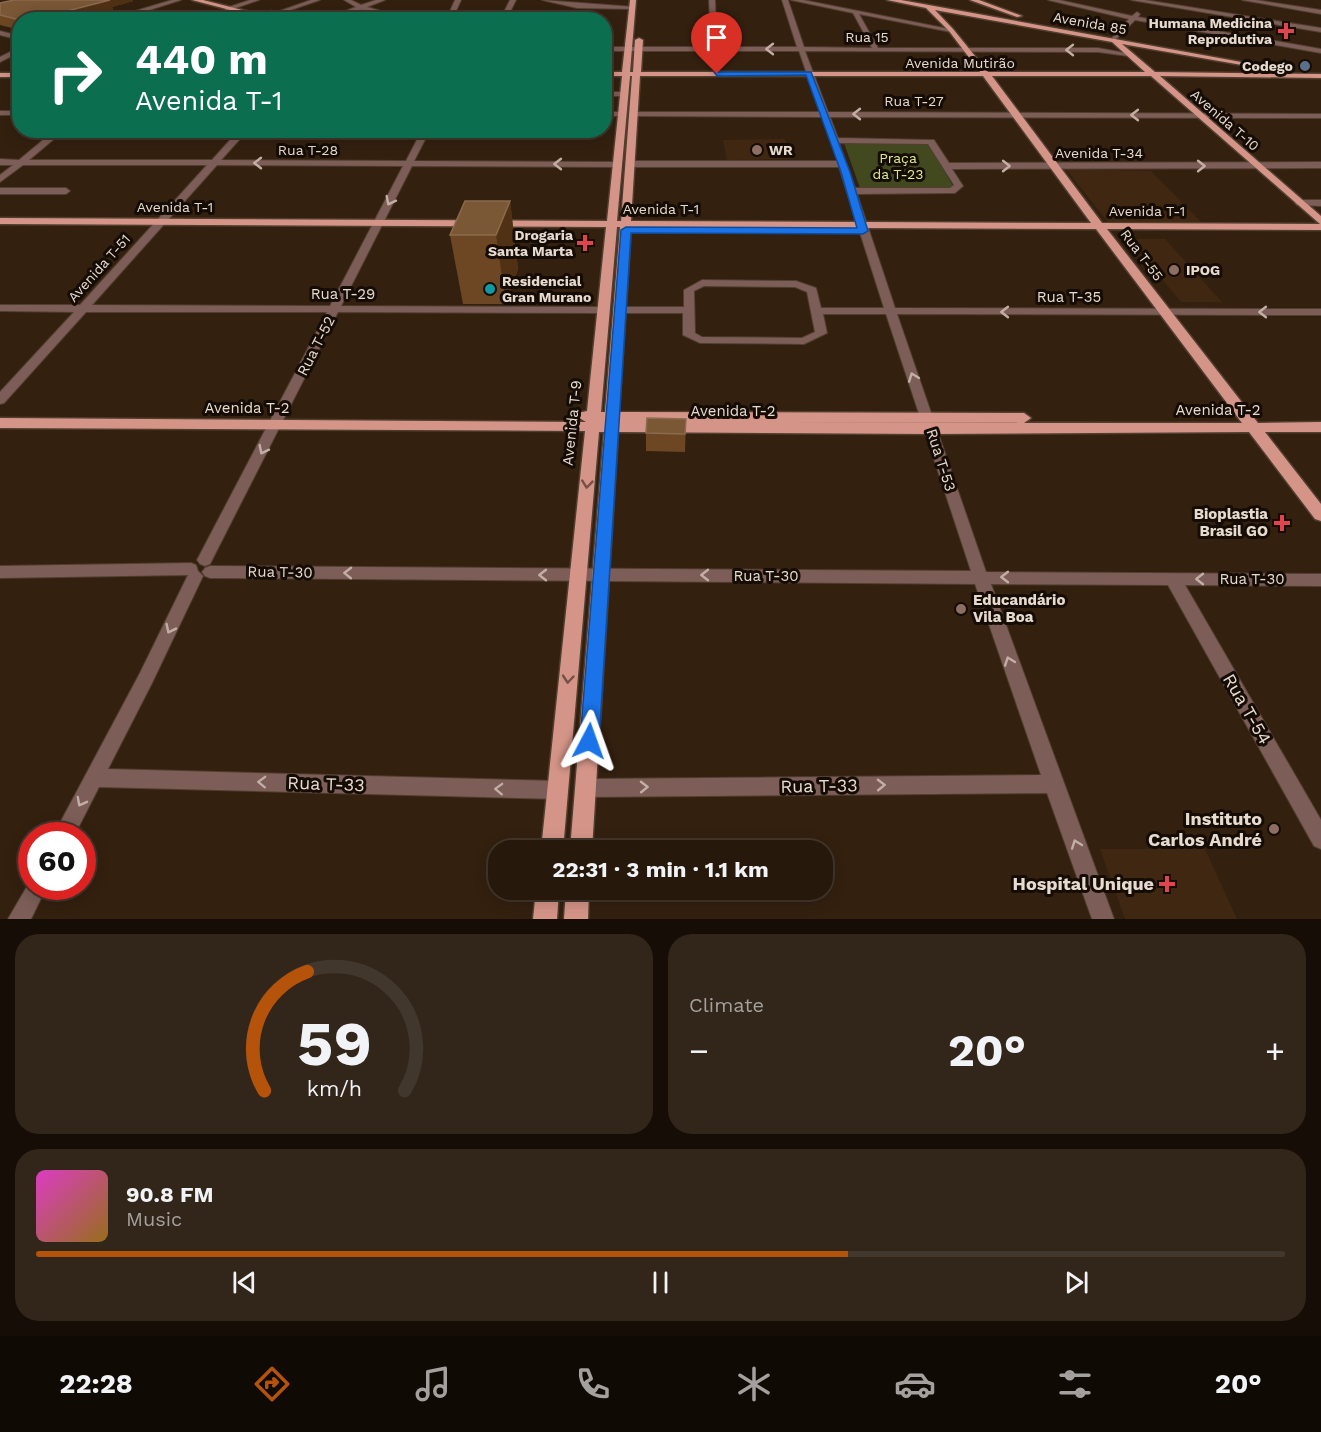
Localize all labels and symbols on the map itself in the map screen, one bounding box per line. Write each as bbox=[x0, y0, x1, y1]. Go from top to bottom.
street label: Avenida 85 bbox=[1052, 9, 1128, 37]
pin bbox=[691, 12, 742, 74]
place label: Humana Medicina Reprodutiva bbox=[1149, 15, 1273, 47]
marker: Humana Medicina Reprodutiva bbox=[1277, 22, 1295, 40]
street label: Rua 15 bbox=[845, 29, 889, 45]
one-way arrow bbox=[765, 43, 774, 55]
one-way arrow bbox=[1065, 44, 1074, 56]
street label: Avenida Mutirão bbox=[905, 55, 1015, 71]
place label: Codego bbox=[1242, 58, 1293, 74]
marker: Codego bbox=[1298, 59, 1312, 73]
street label: Avenida T-10 bbox=[1188, 86, 1262, 154]
street label: Rua T-27 bbox=[884, 93, 944, 109]
one-way arrow bbox=[852, 108, 861, 120]
one-way arrow bbox=[1131, 109, 1140, 121]
street label: Rua T-28 bbox=[278, 142, 338, 158]
place label: WR bbox=[769, 142, 793, 158]
marker: WR bbox=[750, 143, 764, 157]
street label: Avenida T-34 bbox=[1055, 145, 1143, 161]
park label: Praça da T-23 bbox=[873, 150, 923, 182]
one-way arrow bbox=[253, 157, 262, 169]
one-way arrow bbox=[553, 158, 562, 170]
one-way arrow bbox=[1001, 160, 1010, 172]
one-way arrow bbox=[1196, 160, 1205, 172]
one-way arrow bbox=[385, 195, 397, 206]
street label: Avenida T-1 bbox=[137, 199, 213, 215]
street label: Avenida T-1 bbox=[623, 201, 699, 217]
street label: Avenida T-1 bbox=[1109, 203, 1185, 219]
street label: Rua T-55 bbox=[1117, 226, 1167, 284]
place label: Drogaria Santa Marta bbox=[488, 227, 574, 259]
street label: Avenida T-51 bbox=[65, 231, 133, 305]
marker: Drogaria Santa Marta bbox=[578, 236, 592, 250]
place label: IPOG bbox=[1186, 262, 1220, 278]
marker: IPOG bbox=[1167, 263, 1181, 277]
place label: Residencial Gran Murano bbox=[502, 273, 591, 305]
marker: Residencial Gran Murano bbox=[483, 282, 497, 296]
street label: Rua T-29 bbox=[311, 285, 375, 303]
street label: Rua T-35 bbox=[1037, 288, 1101, 306]
one-way arrow bbox=[1000, 306, 1009, 318]
one-way arrow bbox=[1258, 306, 1267, 318]
street label: Rua T-52 bbox=[293, 313, 339, 379]
one-way arrow bbox=[908, 372, 921, 383]
street label: Avenida T-9 bbox=[559, 379, 585, 467]
street label: Avenida T-2 bbox=[205, 399, 289, 417]
street label: Avenida T-2 bbox=[1176, 401, 1260, 419]
street label: Avenida T-2 bbox=[691, 402, 775, 420]
street label: Rua T-53 bbox=[922, 426, 960, 494]
one-way arrow bbox=[258, 443, 270, 454]
one-way arrow bbox=[581, 480, 593, 489]
place label: Bioplastia Brasil GO bbox=[1194, 505, 1268, 540]
marker: Bioplastia Brasil GO bbox=[1273, 514, 1291, 532]
street label: Rua T-30 bbox=[247, 562, 313, 582]
one-way arrow bbox=[344, 567, 353, 579]
street label: Rua T-30 bbox=[733, 567, 799, 585]
one-way arrow bbox=[539, 569, 548, 581]
one-way arrow bbox=[700, 569, 709, 581]
street label: Rua T-30 bbox=[1219, 570, 1285, 588]
one-way arrow bbox=[1000, 571, 1009, 583]
one-way arrow bbox=[1195, 573, 1204, 585]
place label: Educandário Vila Boa bbox=[973, 591, 1065, 626]
marker: Educandário Vila Boa bbox=[954, 602, 968, 616]
one-way arrow bbox=[165, 622, 177, 633]
one-way arrow bbox=[1004, 656, 1017, 667]
street label: Rua T-54 bbox=[1219, 670, 1276, 748]
one-way arrow bbox=[562, 674, 575, 683]
position arrow bbox=[557, 709, 621, 773]
street label: Rua T-33 bbox=[287, 772, 365, 795]
street label: Rua T-33 bbox=[780, 774, 858, 797]
one-way arrow bbox=[258, 776, 267, 789]
one-way arrow bbox=[877, 779, 886, 791]
one-way arrow bbox=[640, 781, 649, 794]
one-way arrow bbox=[495, 783, 504, 795]
one-way arrow bbox=[77, 796, 88, 807]
place label: Instituto Carlos André bbox=[1148, 808, 1262, 850]
speed limit sign: 60 bbox=[18, 822, 96, 900]
marker: Instituto Carlos André bbox=[1267, 822, 1281, 836]
one-way arrow bbox=[1070, 840, 1083, 850]
place label: Hospital Unique bbox=[1013, 873, 1154, 894]
marker: Hospital Unique bbox=[1158, 875, 1176, 893]

